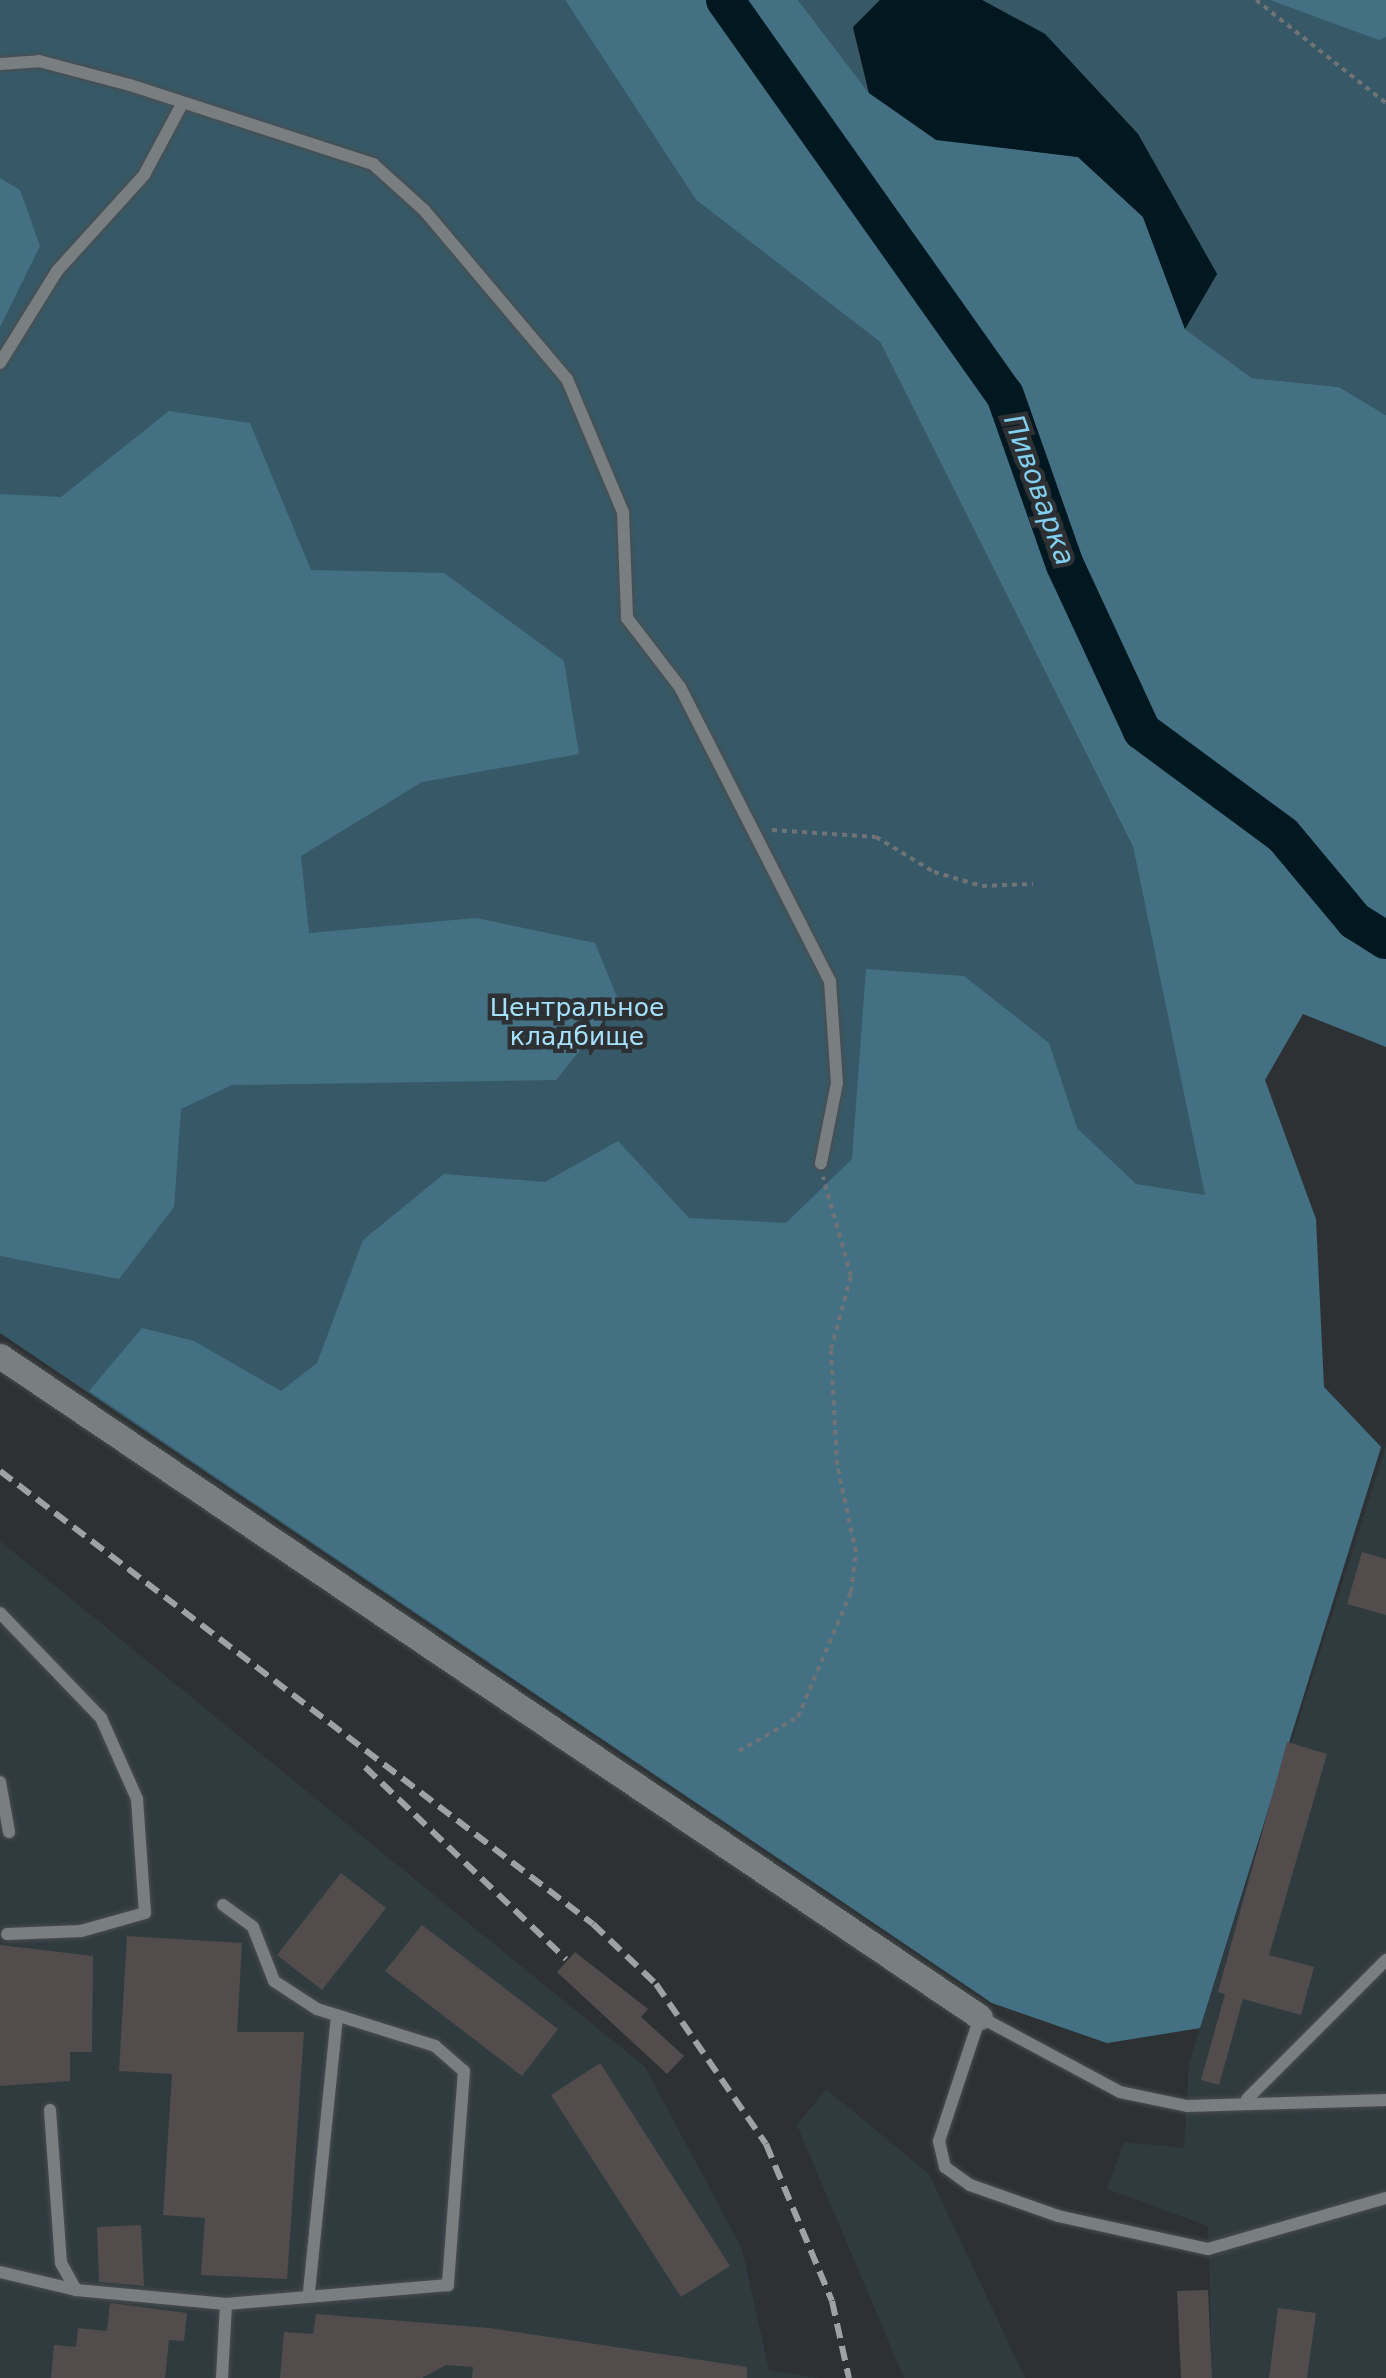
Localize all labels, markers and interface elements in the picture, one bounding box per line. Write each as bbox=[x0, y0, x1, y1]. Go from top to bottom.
water label: Пивоварка bbox=[996, 410, 1082, 570]
park label: Центральное кладбище bbox=[490, 994, 664, 1053]

